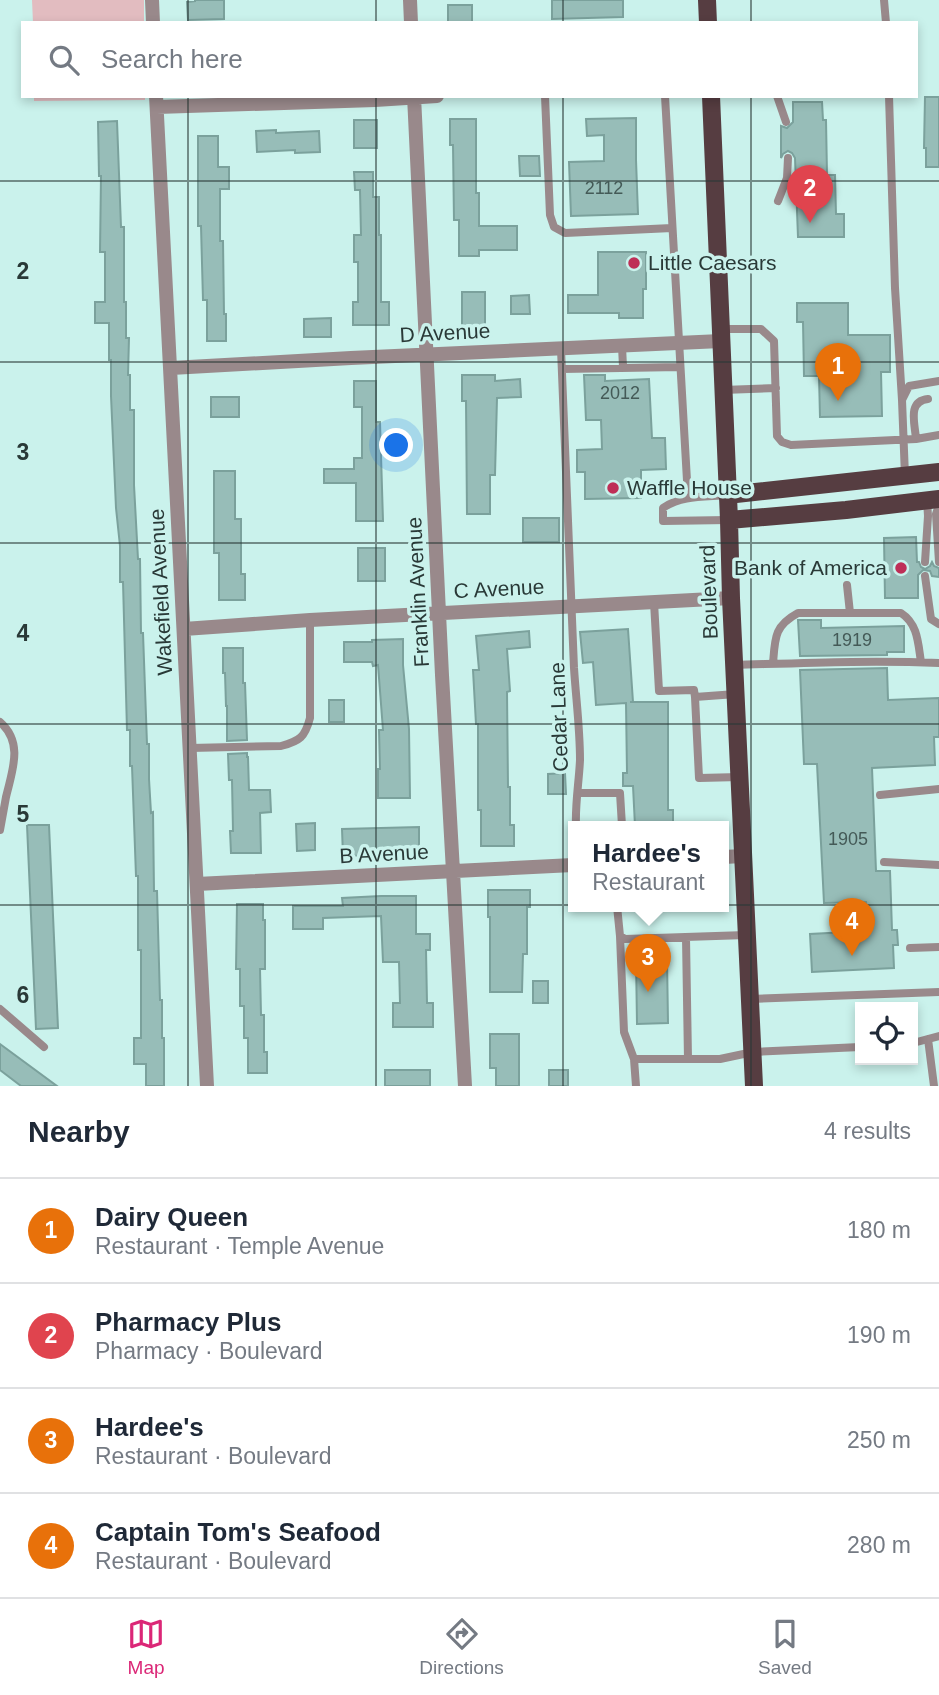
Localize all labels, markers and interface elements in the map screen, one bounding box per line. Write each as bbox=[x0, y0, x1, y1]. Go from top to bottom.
search box bbox=[21, 21, 918, 98]
icon: search bbox=[45, 41, 83, 79]
text: Search here bbox=[101, 44, 243, 74]
pin: 2 bbox=[787, 165, 833, 223]
house number: 2112 bbox=[585, 178, 623, 198]
place label: Little Caesars bbox=[648, 251, 776, 274]
marker: Little Caesars bbox=[626, 255, 642, 271]
text: 2 bbox=[17, 258, 29, 284]
street label: D Avenue bbox=[399, 319, 491, 346]
pin: 1 bbox=[815, 343, 861, 401]
house number: 2012 bbox=[600, 383, 640, 403]
your location bbox=[379, 428, 413, 462]
text: 3 bbox=[17, 439, 29, 465]
place label: Waffle House bbox=[627, 476, 752, 499]
marker: Waffle House bbox=[605, 480, 621, 496]
street label: Wakefield Avenue bbox=[145, 508, 176, 676]
street label: Franklin Avenue bbox=[402, 516, 433, 668]
street label: Boulevard bbox=[695, 544, 722, 640]
place label: Bank of America bbox=[734, 556, 887, 579]
marker: Bank of America bbox=[893, 560, 909, 576]
street label: C Avenue bbox=[453, 575, 545, 602]
text: 4 bbox=[17, 620, 30, 646]
house number: 1919 bbox=[832, 630, 872, 650]
street label: Cedar Lane bbox=[545, 662, 572, 772]
text: 5 bbox=[17, 801, 30, 827]
popup bbox=[568, 821, 729, 912]
house number: 1905 bbox=[828, 829, 868, 849]
text: Hardee's bbox=[592, 838, 701, 868]
street label: B Avenue bbox=[339, 840, 429, 867]
text: Restaurant bbox=[592, 869, 705, 895]
pin: 4 bbox=[829, 898, 875, 956]
pin: 3 bbox=[625, 934, 671, 992]
text: 6 bbox=[17, 982, 29, 1008]
map controls bbox=[855, 1002, 918, 1065]
button: locate bbox=[855, 1002, 918, 1065]
text: Nearby bbox=[28, 1115, 130, 1148]
text: 4 results bbox=[824, 1118, 911, 1144]
text: Dairy Queen bbox=[95, 1202, 248, 1232]
text: 1 bbox=[45, 1217, 57, 1243]
text: 180 m bbox=[847, 1217, 911, 1243]
text: Restaurant · Temple Avenue bbox=[95, 1233, 384, 1259]
text: Pharmacy Plus bbox=[95, 1307, 281, 1337]
text: 2 bbox=[45, 1322, 57, 1348]
text: 190 m bbox=[847, 1322, 911, 1348]
text: Pharmacy · Boulevard bbox=[95, 1338, 323, 1364]
text: Hardee's bbox=[95, 1412, 204, 1442]
text: 3 bbox=[45, 1427, 57, 1453]
text: 250 m bbox=[847, 1427, 911, 1453]
text: Restaurant · Boulevard bbox=[95, 1443, 332, 1469]
text: Captain Tom's Seafood bbox=[95, 1517, 381, 1547]
text: 4 bbox=[45, 1532, 57, 1558]
text: 280 m bbox=[847, 1532, 911, 1558]
text: Restaurant · Boulevard bbox=[95, 1548, 332, 1574]
tab: Map bbox=[127, 1615, 165, 1679]
tab: Directions bbox=[419, 1615, 504, 1679]
tab: Saved bbox=[758, 1615, 812, 1679]

